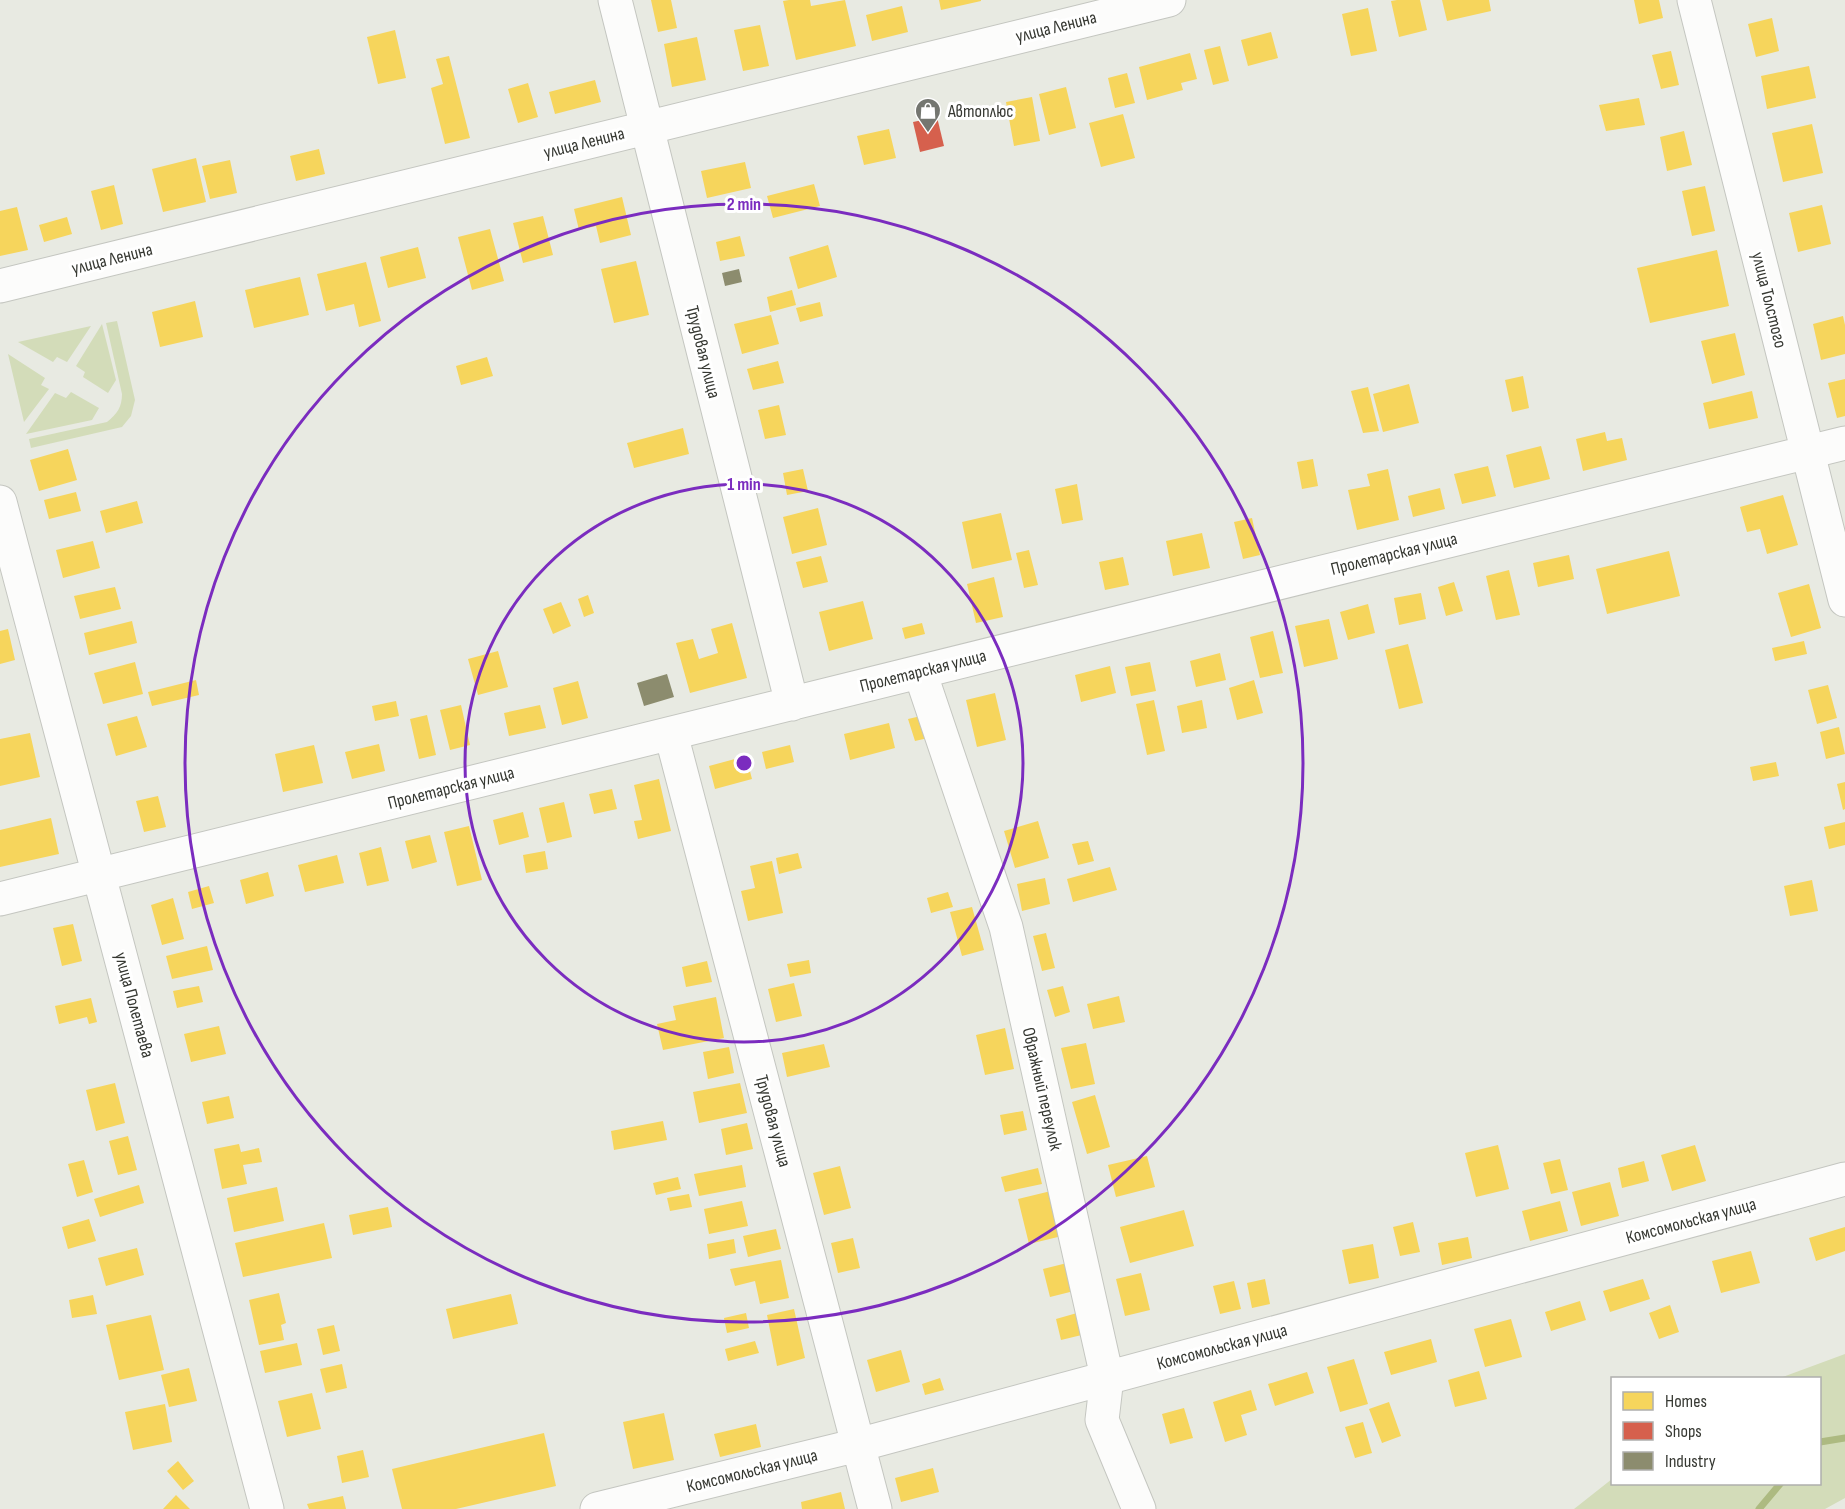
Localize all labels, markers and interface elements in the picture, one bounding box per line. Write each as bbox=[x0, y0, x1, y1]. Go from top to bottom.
street label: улица Ленина bbox=[1013, 7, 1099, 47]
shop icon: Автоплюс bbox=[913, 96, 943, 134]
place label: Автоплюс bbox=[947, 101, 1013, 122]
street label: улица Ленина bbox=[541, 123, 627, 163]
text: 2 min bbox=[727, 194, 761, 215]
street label: улица Ленина bbox=[69, 239, 155, 279]
street label: улица Толстого bbox=[1747, 250, 1791, 350]
street label: Трудовая улица bbox=[681, 304, 725, 400]
text: 1 min bbox=[727, 474, 761, 495]
street label: Пролетарская улица bbox=[1329, 528, 1459, 580]
street label: Пролетарская улица bbox=[858, 645, 988, 697]
centre of rings bbox=[734, 753, 754, 773]
street label: Пролетарская улица bbox=[386, 762, 516, 814]
street label: улица Полетаева bbox=[110, 950, 158, 1060]
street label: Овражный переулок bbox=[1018, 1025, 1066, 1153]
street label: Трудовая улица bbox=[751, 1073, 795, 1169]
street label: Комсомольская улица bbox=[1624, 1193, 1759, 1248]
street label: Комсомольская улица bbox=[1155, 1319, 1290, 1374]
legend bbox=[1611, 1377, 1821, 1485]
text: Homes bbox=[1665, 1391, 1707, 1412]
text: Shops bbox=[1665, 1421, 1702, 1442]
street label: Комсомольская улица bbox=[684, 1445, 820, 1497]
text: Industry bbox=[1665, 1451, 1716, 1472]

